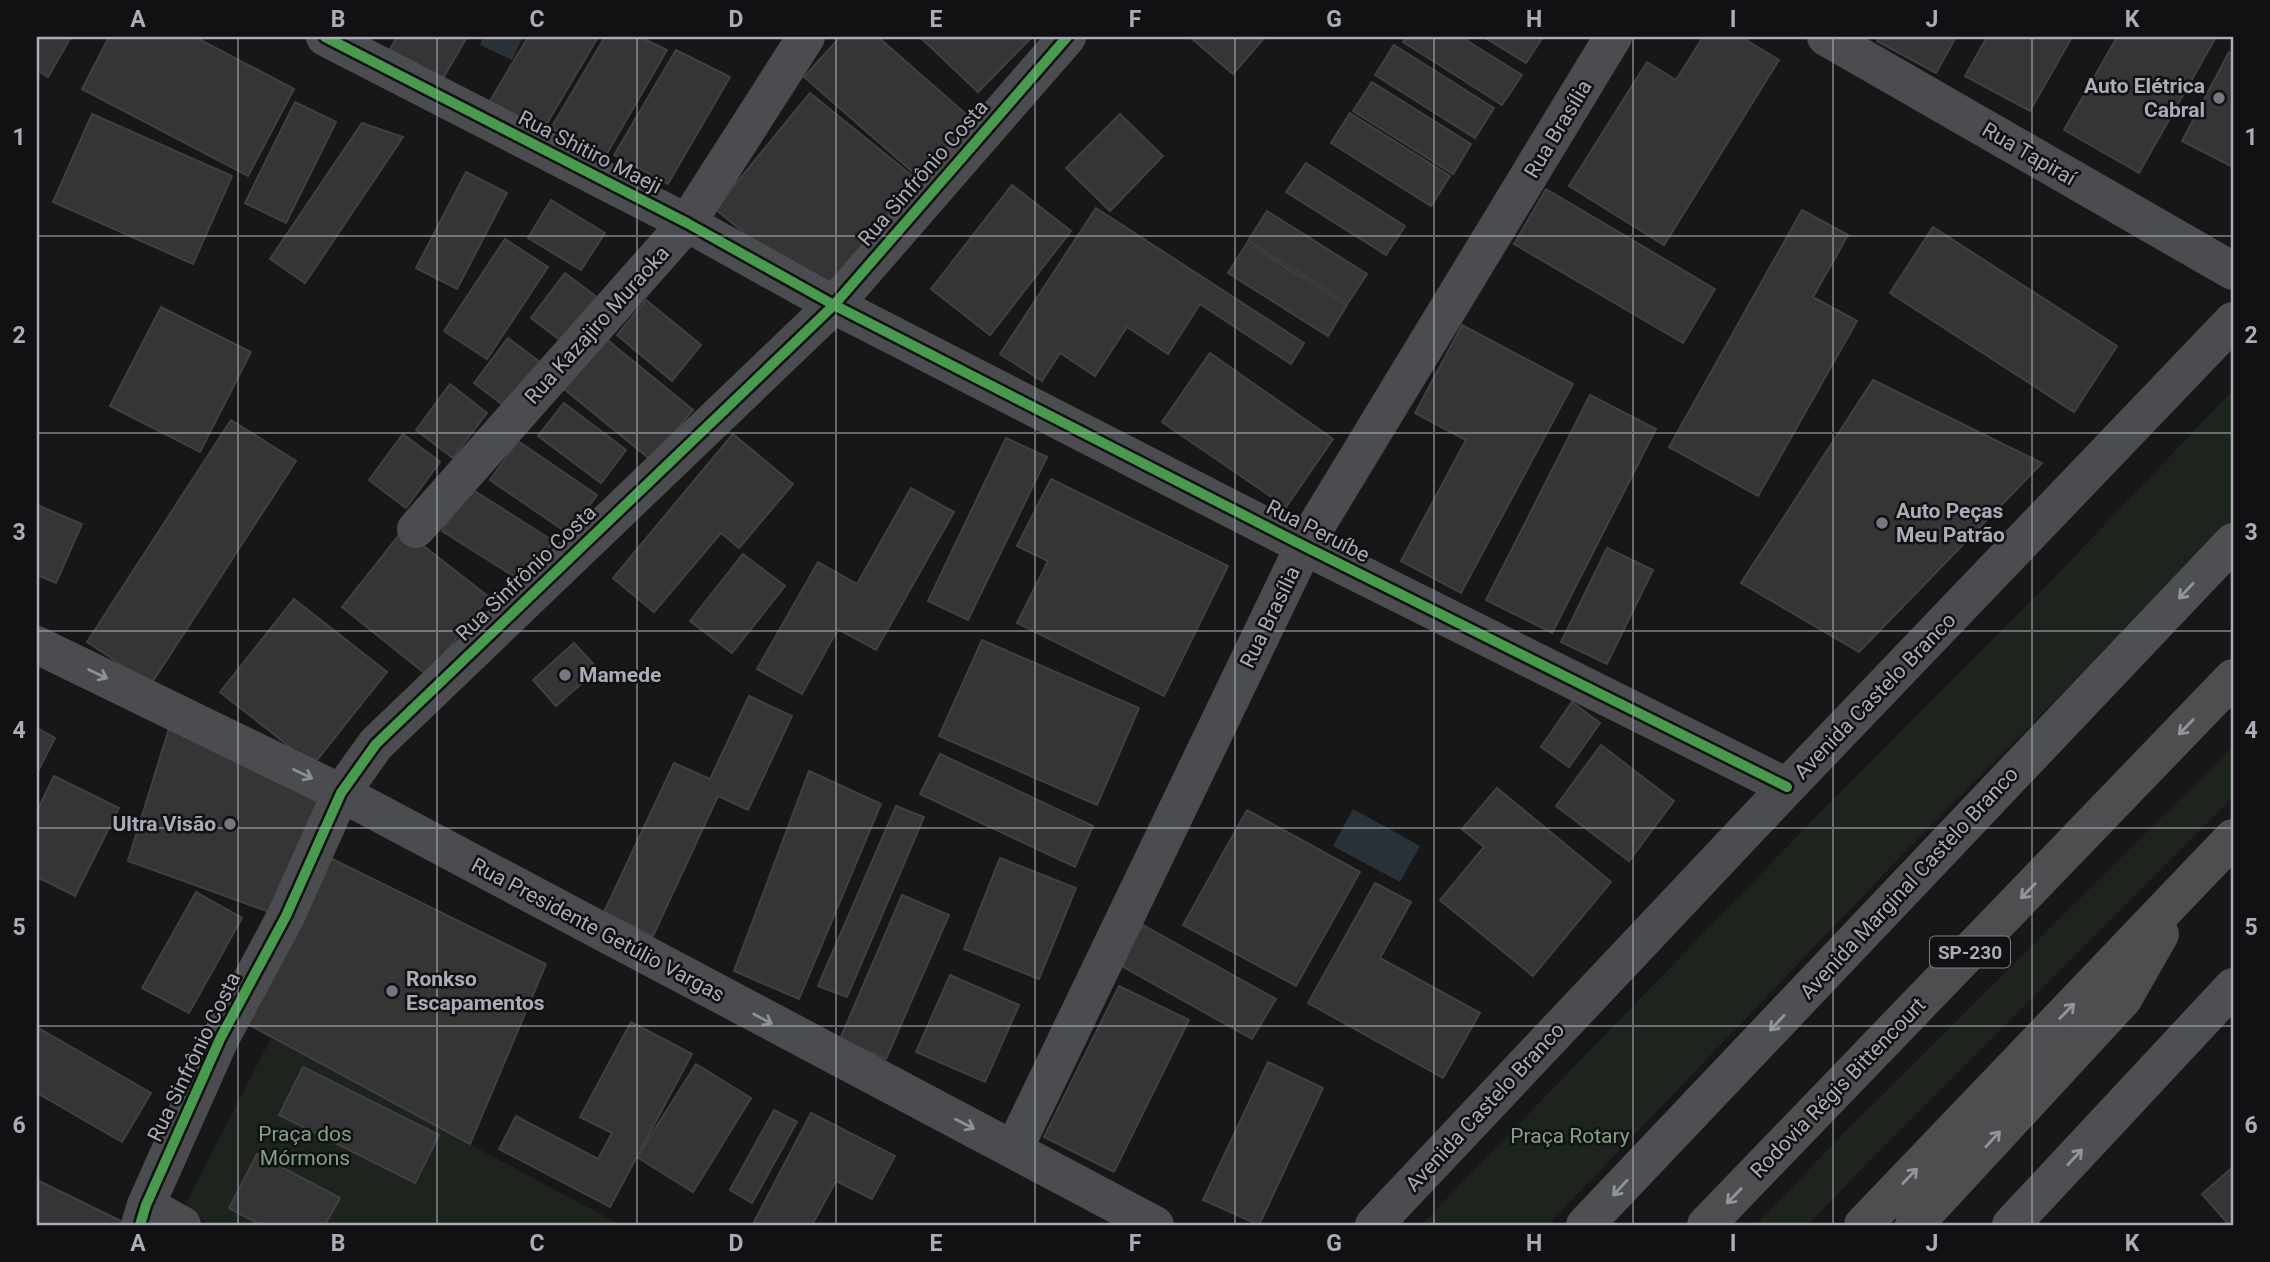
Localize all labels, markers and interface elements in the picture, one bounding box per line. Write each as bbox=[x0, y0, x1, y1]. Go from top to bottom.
text: A bbox=[130, 6, 146, 33]
text: B bbox=[331, 6, 345, 33]
text: C bbox=[529, 6, 545, 33]
text: D bbox=[729, 6, 743, 33]
text: E bbox=[930, 6, 943, 33]
text: F bbox=[1129, 6, 1142, 33]
text: G bbox=[1326, 6, 1342, 33]
text: H bbox=[1526, 6, 1542, 33]
text: I bbox=[1730, 6, 1736, 33]
text: J bbox=[1926, 6, 1938, 33]
text: K bbox=[2125, 6, 2140, 33]
place label: Auto Elétrica Cabral bbox=[2084, 74, 2205, 122]
street label: Rua Brasília bbox=[1519, 76, 1597, 182]
marker: Auto Elétrica Cabral bbox=[2211, 90, 2227, 106]
street label: Rua Sinfrônio Costa bbox=[853, 95, 993, 251]
street label: Rua Shitiro Maeji bbox=[514, 106, 666, 198]
street label: Rua Tapiraí bbox=[1978, 118, 2081, 191]
text: 1 bbox=[12, 124, 26, 151]
text: 1 bbox=[2244, 124, 2258, 151]
street label: Rua Kazajiro Muraoka bbox=[520, 241, 674, 409]
text: 2 bbox=[12, 322, 26, 349]
text: 2 bbox=[2244, 322, 2258, 349]
street label: Rua Peruíbe bbox=[1263, 495, 1373, 567]
place label: Auto Peças Meu Patrão bbox=[1896, 499, 2005, 547]
street label: Rua Sinfrônio Costa bbox=[451, 500, 601, 646]
marker: Auto Peças Meu Patrão bbox=[1874, 515, 1890, 531]
text: 3 bbox=[12, 519, 26, 546]
text: 3 bbox=[2244, 519, 2258, 546]
street label: Rua Brasília bbox=[1235, 562, 1305, 672]
one-way arrow bbox=[2178, 582, 2195, 599]
street label: Avenida Castelo Branco bbox=[1789, 608, 1961, 784]
place label: Mamede bbox=[579, 663, 661, 687]
marker: Mamede bbox=[557, 667, 573, 683]
one-way arrow bbox=[87, 668, 108, 682]
text: 4 bbox=[12, 717, 26, 744]
text: 4 bbox=[2244, 717, 2258, 744]
one-way arrow bbox=[2177, 719, 2194, 736]
street label: Avenida Marginal Castelo Branco bbox=[1795, 762, 2023, 1004]
one-way arrow bbox=[292, 768, 313, 781]
place label: Ultra Visão bbox=[113, 812, 216, 836]
marker: Ultra Visão bbox=[222, 816, 238, 832]
street label: Rua Presidente Getúlio Vargas bbox=[468, 853, 728, 1007]
one-way arrow bbox=[2019, 882, 2036, 899]
text: 5 bbox=[12, 914, 26, 941]
text: 5 bbox=[2244, 914, 2258, 941]
road number: SP-230 bbox=[1930, 936, 2010, 968]
place label: Ronkso Escapamentos bbox=[406, 967, 545, 1015]
street label: Rua Sinfrônio Costa bbox=[143, 969, 245, 1145]
marker: Ronkso Escapamentos bbox=[384, 983, 400, 999]
street label: Rodovia Régis Bittencourt bbox=[1746, 993, 1931, 1183]
one-way arrow bbox=[2059, 1003, 2076, 1020]
one-way arrow bbox=[752, 1012, 773, 1026]
one-way arrow bbox=[1768, 1014, 1785, 1031]
street label: Avenida Castelo Branco bbox=[1401, 1018, 1569, 1196]
text: 6 bbox=[12, 1112, 26, 1139]
text: 6 bbox=[2244, 1112, 2258, 1139]
one-way arrow bbox=[954, 1117, 975, 1131]
park label: Praça dos Mórmons bbox=[258, 1122, 352, 1170]
park label: Praça Rotary bbox=[1510, 1124, 1630, 1148]
one-way arrow bbox=[1985, 1131, 2002, 1148]
one-way arrow bbox=[2066, 1149, 2083, 1166]
one-way arrow bbox=[1902, 1168, 1919, 1185]
one-way arrow bbox=[1612, 1179, 1629, 1196]
one-way arrow bbox=[1726, 1187, 1743, 1204]
text: A bbox=[130, 1230, 146, 1257]
text: B bbox=[331, 1230, 345, 1257]
text: C bbox=[529, 1230, 545, 1257]
text: D bbox=[729, 1230, 743, 1257]
text: E bbox=[930, 1230, 943, 1257]
text: F bbox=[1129, 1230, 1142, 1257]
text: G bbox=[1326, 1230, 1342, 1257]
text: H bbox=[1526, 1230, 1542, 1257]
text: I bbox=[1730, 1230, 1736, 1257]
text: J bbox=[1926, 1230, 1938, 1257]
text: K bbox=[2125, 1230, 2140, 1257]

